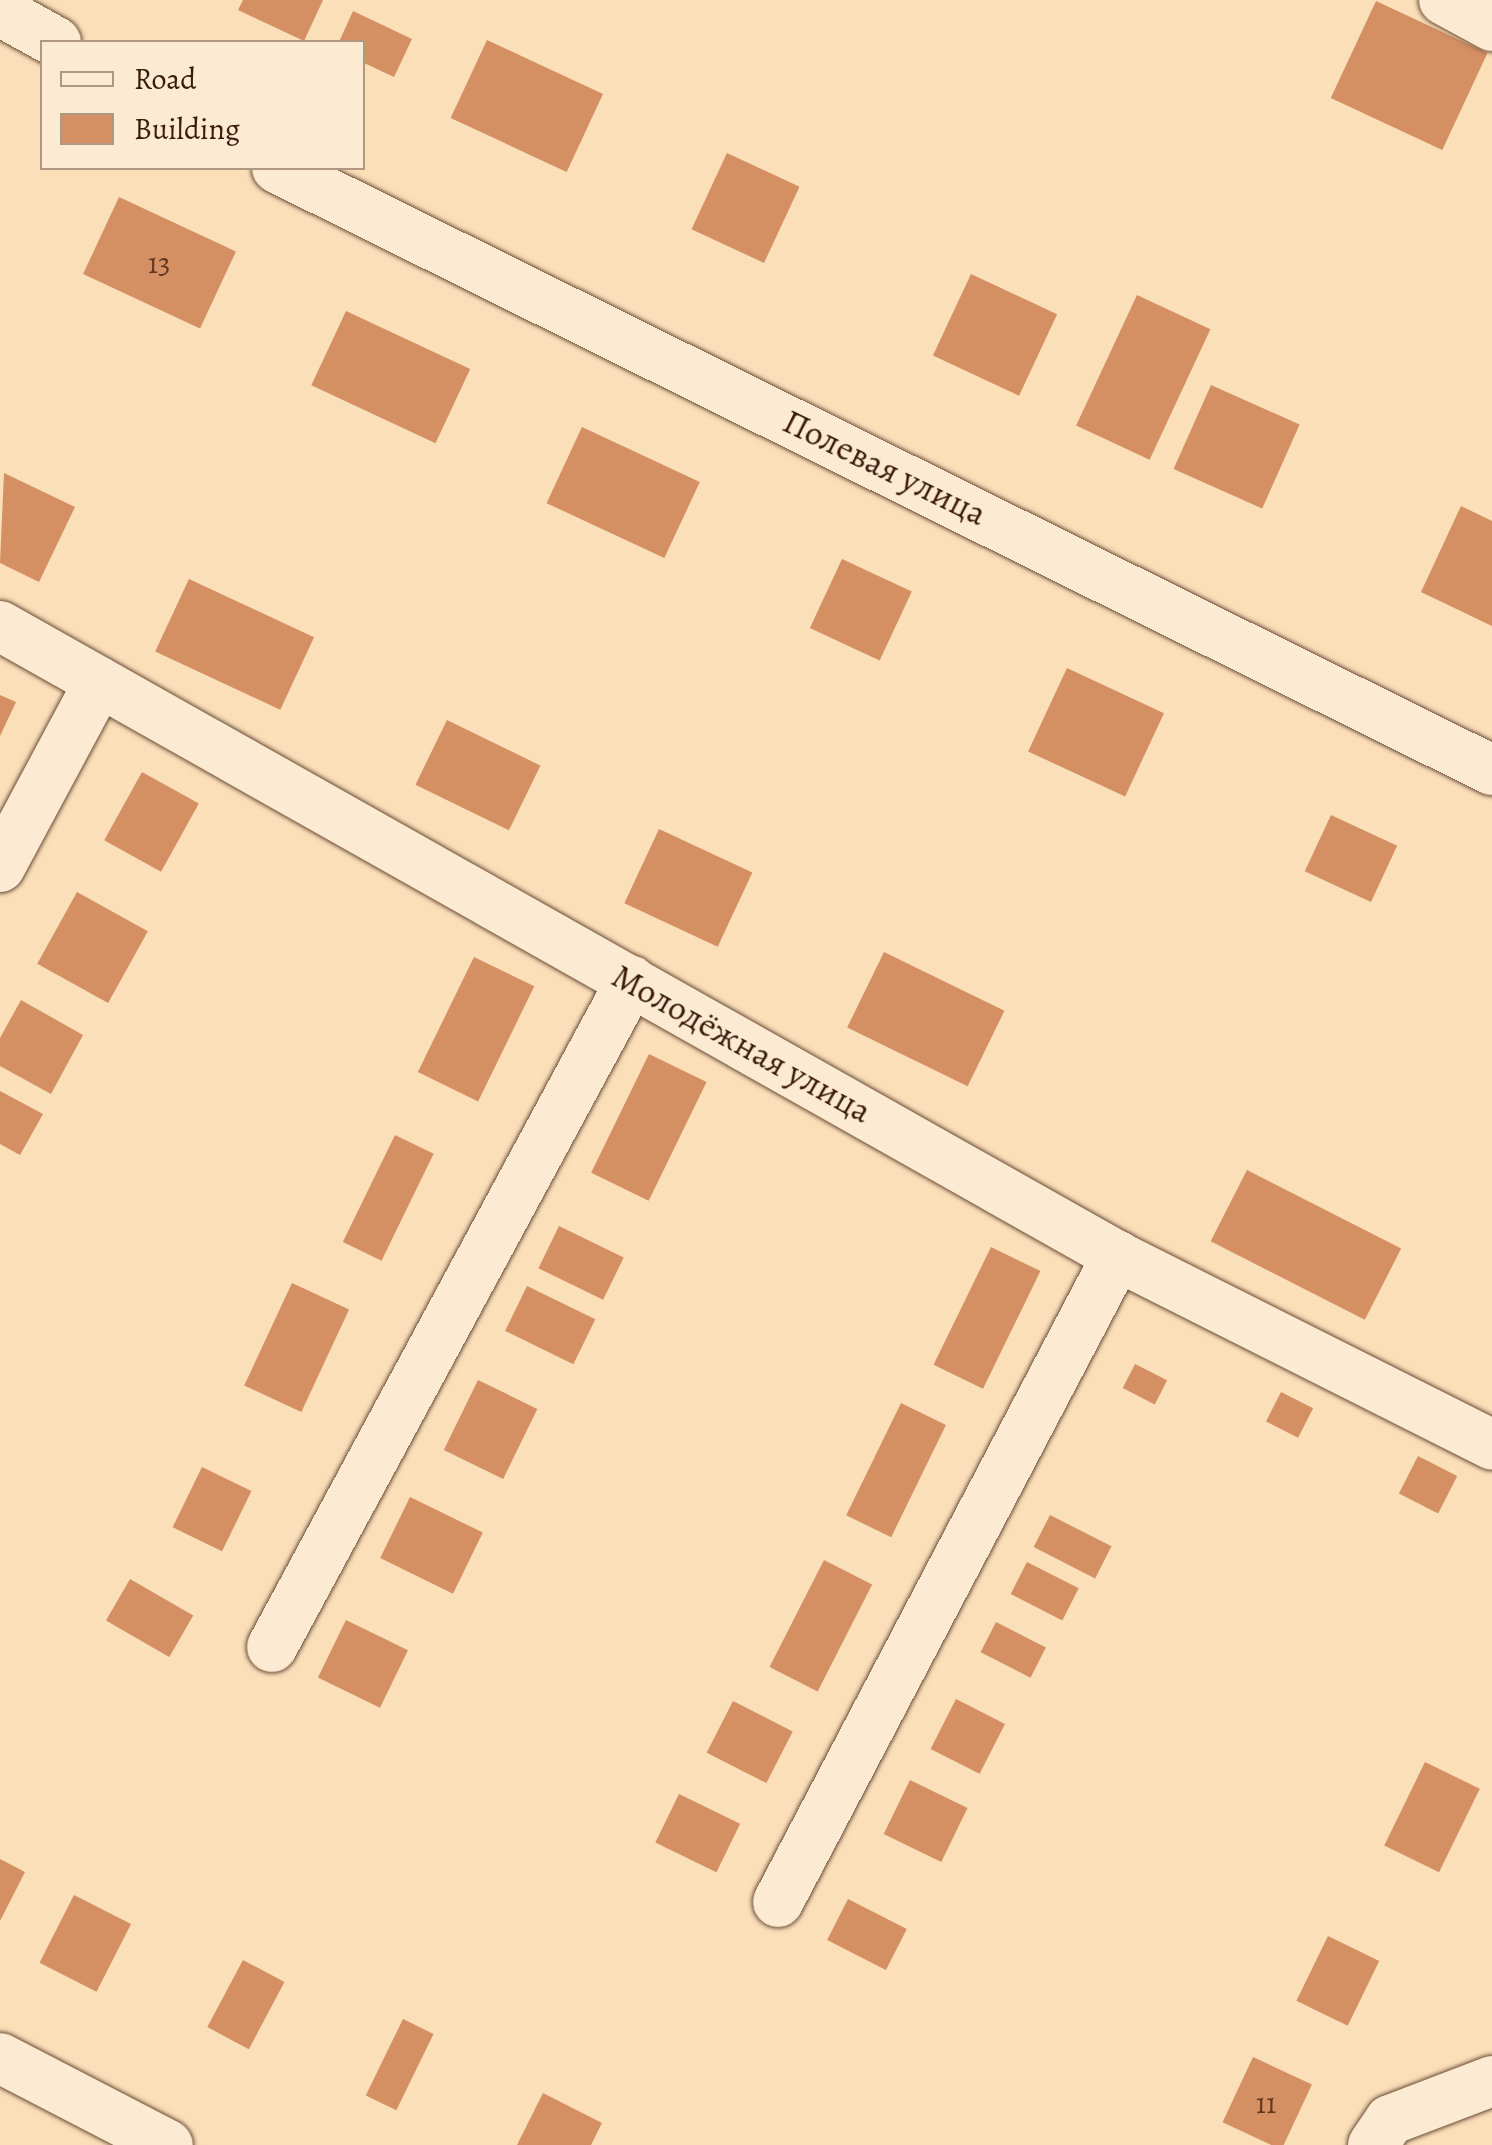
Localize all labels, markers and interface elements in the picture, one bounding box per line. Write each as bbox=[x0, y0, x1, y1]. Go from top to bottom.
legend bbox=[40, 40, 365, 170]
text: Road bbox=[134, 59, 196, 99]
text: Building bbox=[134, 109, 240, 149]
house number: 13 bbox=[148, 245, 170, 281]
street label: Полевая улица bbox=[776, 400, 994, 534]
street label: Молодёжная улица bbox=[605, 954, 879, 1132]
house number: 11 bbox=[1256, 2085, 1276, 2121]

